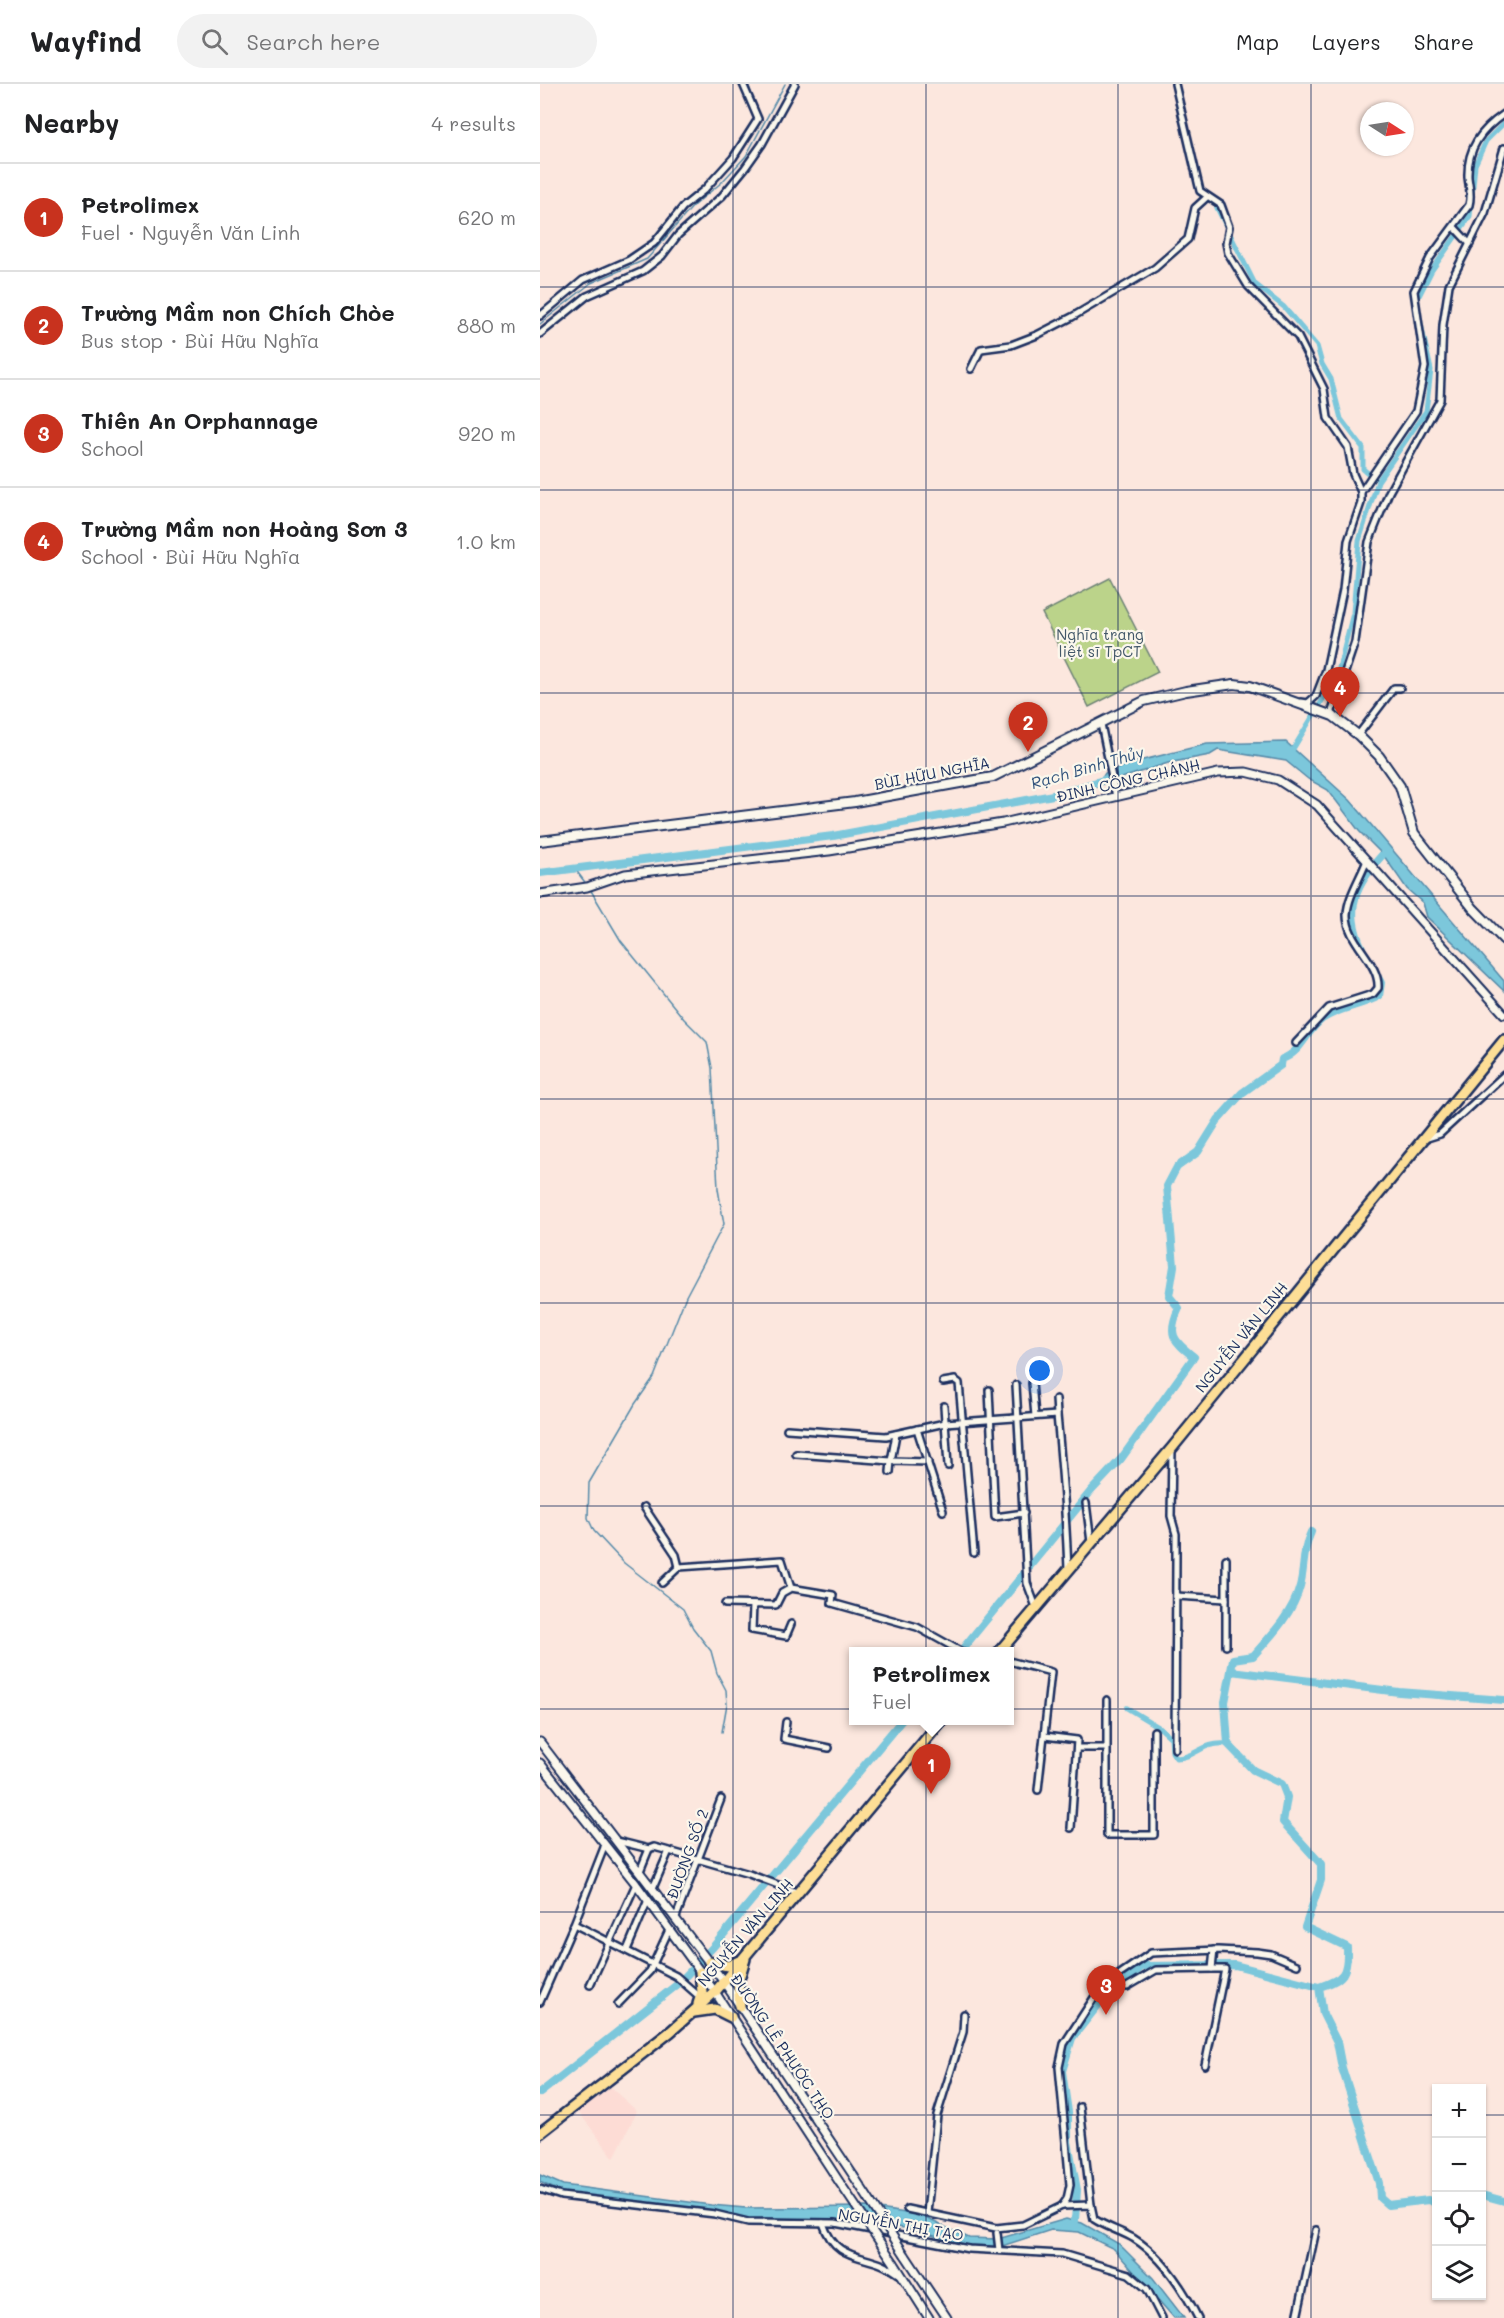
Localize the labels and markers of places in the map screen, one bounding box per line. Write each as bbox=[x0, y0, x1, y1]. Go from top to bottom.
pin: 4 bbox=[1320, 668, 1360, 717]
pin: 2 bbox=[1008, 702, 1048, 752]
pin: 1 bbox=[912, 1744, 950, 1794]
pin: 3 bbox=[1086, 1966, 1126, 2015]

